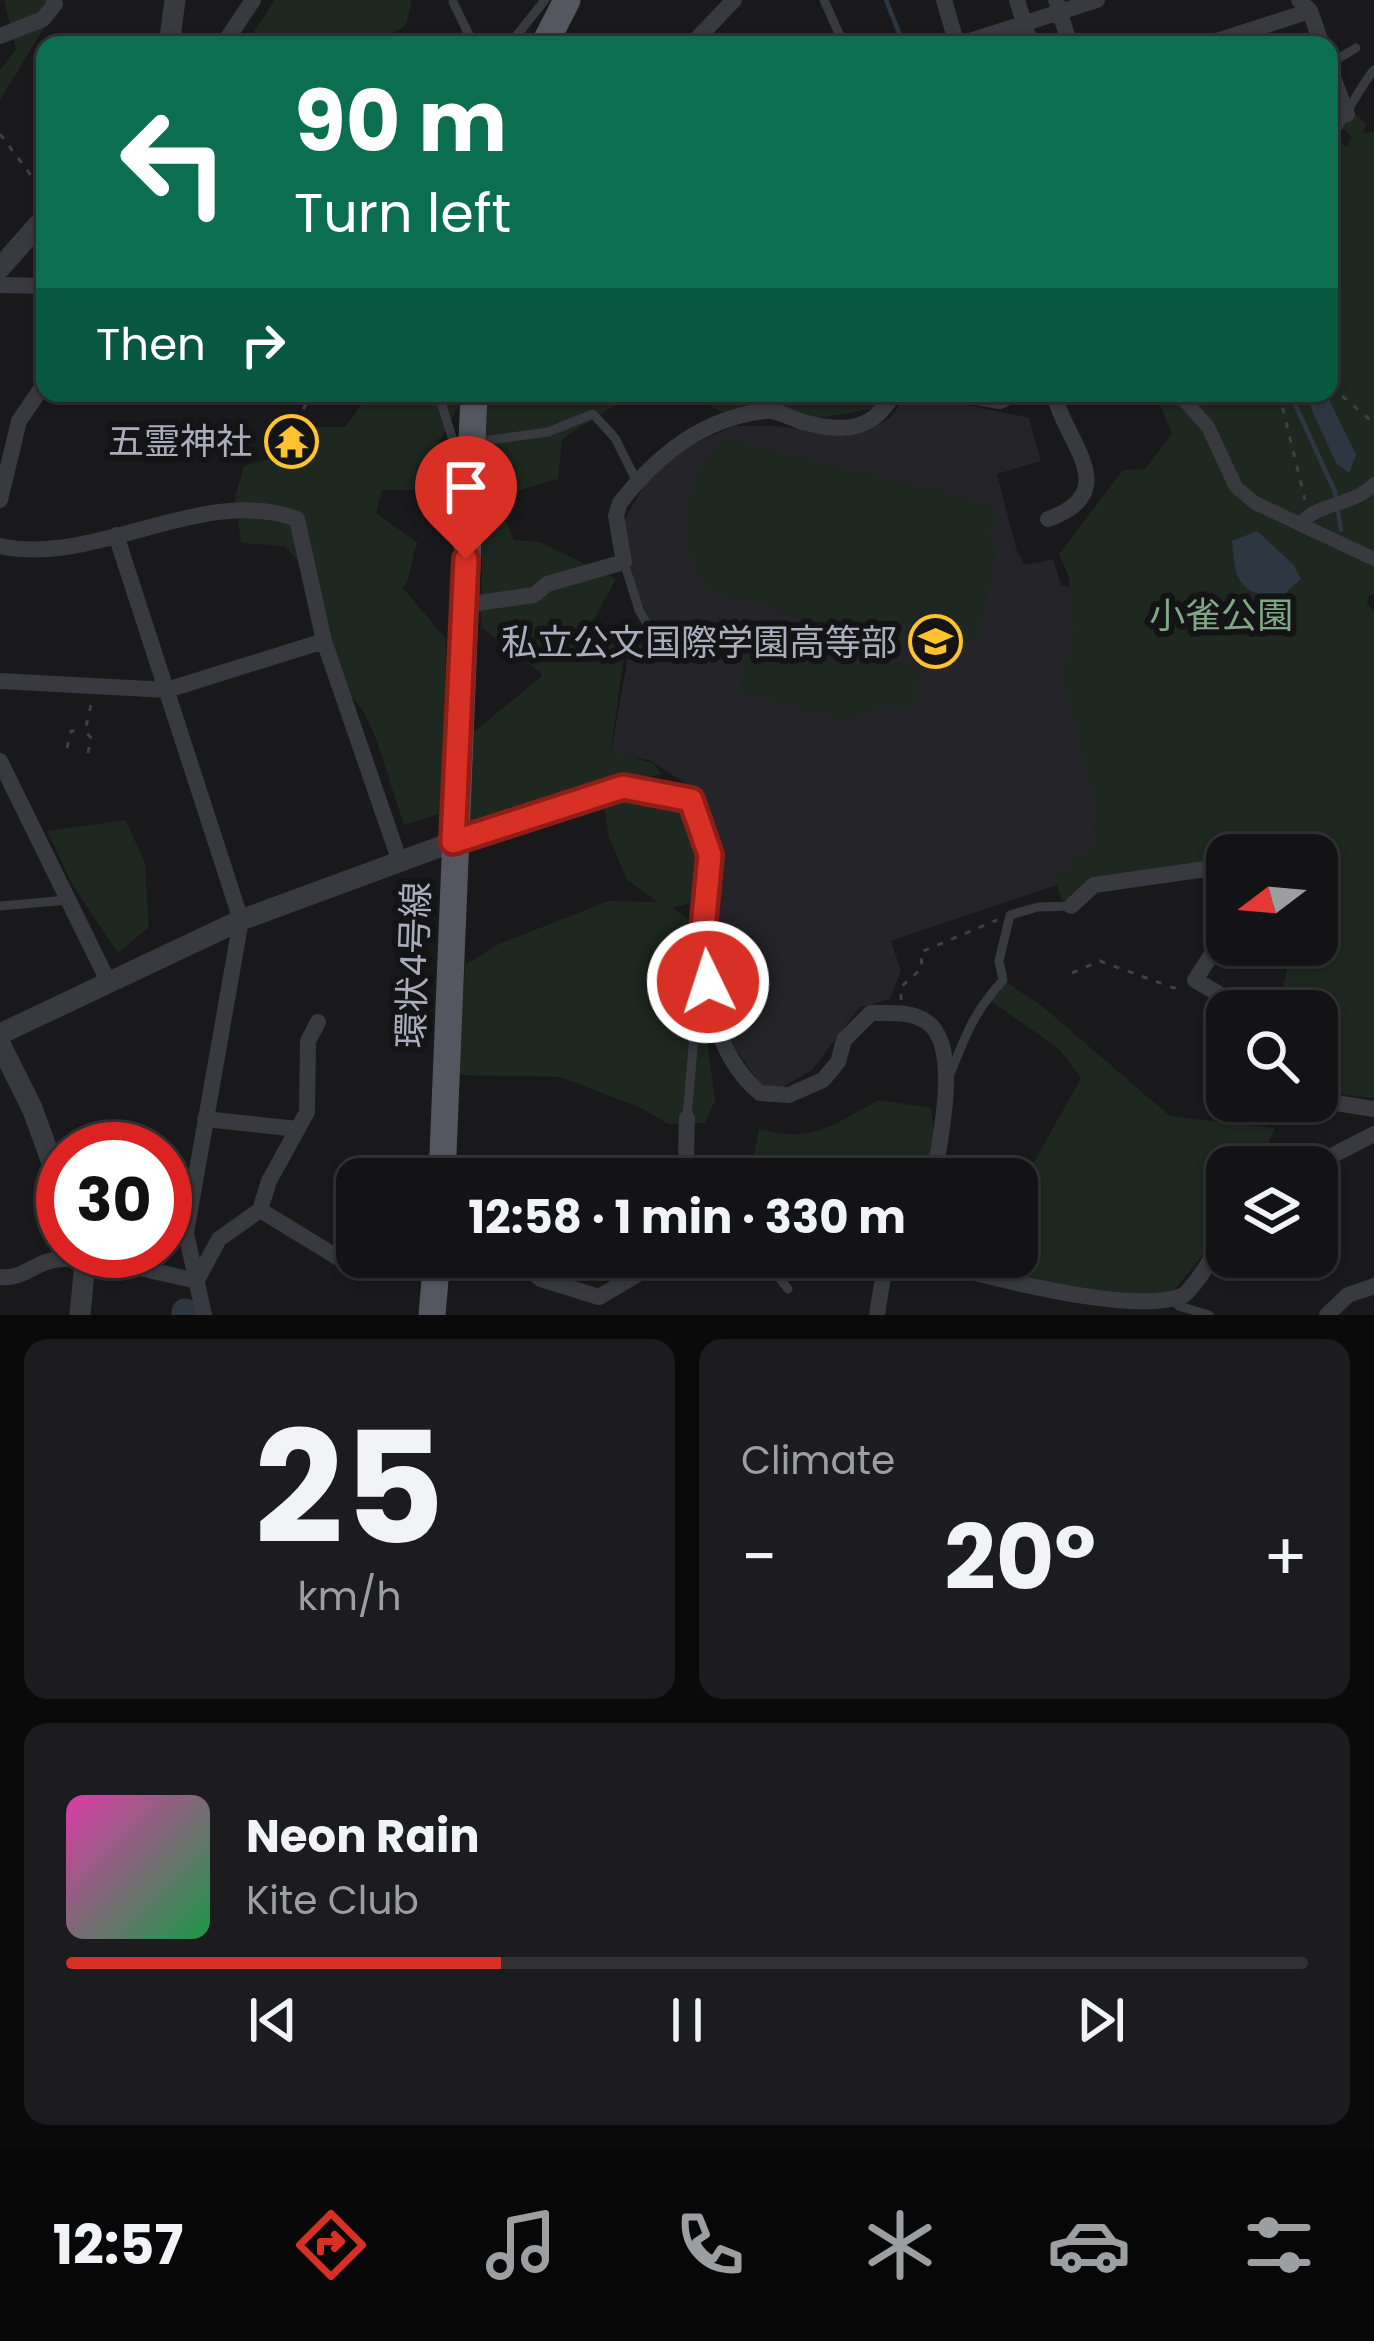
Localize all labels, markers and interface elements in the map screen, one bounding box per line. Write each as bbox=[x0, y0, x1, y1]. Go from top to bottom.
text: 90 m bbox=[294, 63, 507, 180]
icon: left bbox=[96, 84, 252, 240]
text: Turn left bbox=[294, 175, 511, 251]
icon: right bbox=[230, 312, 296, 378]
text: Then bbox=[96, 313, 206, 376]
temple icon: 五霊神社 bbox=[263, 413, 319, 469]
place label: 五霊神社 bbox=[108, 416, 252, 467]
pin bbox=[415, 436, 517, 559]
icon: arrive bbox=[433, 454, 499, 520]
park label: 小雀公園 bbox=[1149, 590, 1293, 641]
school or university icon: 私立公文国際学園高等部 bbox=[908, 614, 964, 670]
place label: 私立公文国際学園高等部 bbox=[501, 617, 897, 668]
north arrow bbox=[1206, 834, 1338, 966]
map controls bbox=[1206, 834, 1338, 1278]
street label: 環状4号線 bbox=[385, 881, 442, 1049]
position arrow bbox=[645, 919, 771, 1045]
button: search bbox=[1206, 990, 1338, 1122]
speed limit sign: 30 bbox=[36, 1122, 192, 1278]
button: layers bbox=[1206, 1146, 1338, 1278]
text: 12:58 · 1 min · 330 m bbox=[468, 1186, 906, 1249]
text: 25 bbox=[254, 1379, 445, 1598]
text: Climate bbox=[741, 1433, 895, 1488]
text: 20° bbox=[944, 1494, 1096, 1621]
text: − bbox=[741, 1511, 777, 1603]
text: + bbox=[1263, 1511, 1308, 1603]
text: km/h bbox=[298, 1569, 401, 1624]
text: Neon Rain bbox=[246, 1805, 480, 1868]
text: Kite Club bbox=[246, 1873, 419, 1928]
icon: previous bbox=[240, 1987, 306, 2053]
icon: pause bbox=[654, 1987, 720, 2053]
icon: next bbox=[1068, 1987, 1134, 2053]
icon: directions bbox=[289, 2203, 373, 2287]
icon: music bbox=[479, 2203, 563, 2287]
icon: phone bbox=[668, 2203, 752, 2287]
icon: climate bbox=[858, 2203, 942, 2287]
icon: car bbox=[1047, 2203, 1131, 2287]
icon: filters bbox=[1237, 2203, 1321, 2287]
text: 12:57 bbox=[53, 2207, 183, 2283]

